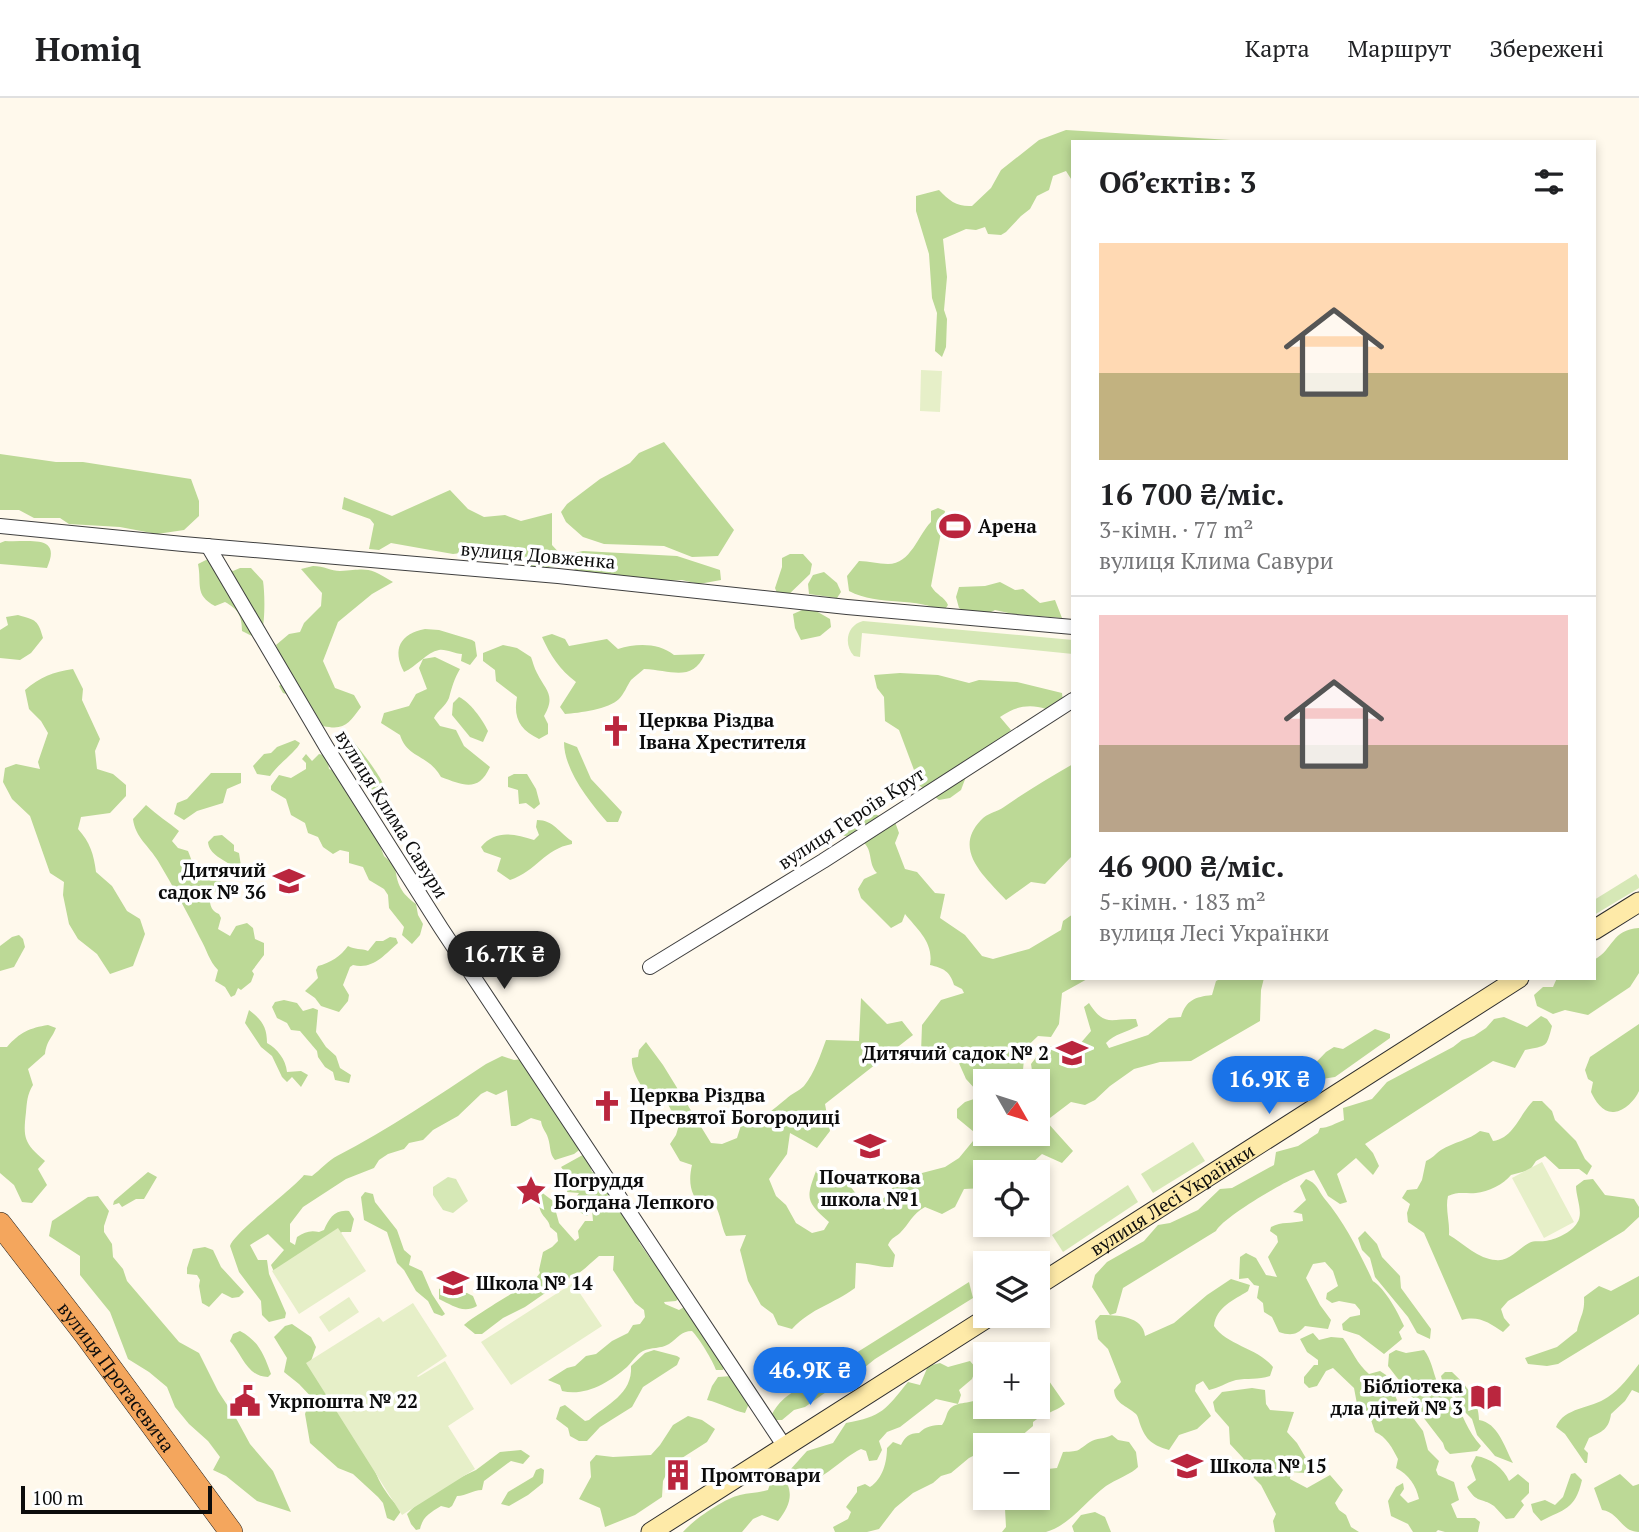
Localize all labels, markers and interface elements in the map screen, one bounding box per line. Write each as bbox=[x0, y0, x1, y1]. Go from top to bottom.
text: Homiq bbox=[35, 27, 141, 70]
text: Карта bbox=[1245, 32, 1310, 64]
text: Маршрут bbox=[1348, 32, 1451, 64]
text: Збережені bbox=[1489, 32, 1604, 64]
text: Об’єктів: 3 bbox=[1099, 162, 1256, 202]
icon: filters bbox=[1530, 163, 1568, 201]
icon: home bbox=[1271, 289, 1397, 415]
text: 16 700 ₴/міс. bbox=[1099, 474, 1285, 514]
sports icon: Арена bbox=[938, 509, 972, 543]
place label: Арена bbox=[978, 513, 1037, 538]
text: 3-кімн. · 77 m² bbox=[1099, 514, 1253, 545]
street label: вулиця Довженка bbox=[460, 535, 617, 574]
text: вулиця Клима Савури bbox=[1099, 545, 1334, 576]
icon: home bbox=[1271, 661, 1397, 787]
place label: Церква Різдва Івана Хрестителя bbox=[639, 707, 806, 754]
church icon: Церква Різдва Івана Хрестителя bbox=[599, 714, 633, 748]
street label: вулиця Клима Савури bbox=[330, 725, 454, 903]
street label: вулиця Героїв Крут bbox=[773, 761, 929, 874]
text: 46 900 ₴/міс. bbox=[1099, 846, 1285, 886]
place label: Дитячий садок № 36 bbox=[158, 857, 266, 904]
school or university icon: Дитячий садок № 36 bbox=[272, 864, 306, 898]
text: 5-кімн. · 183 m² bbox=[1099, 886, 1266, 917]
text: вулиця Лесі Українки bbox=[1099, 917, 1329, 948]
pin: 16.7K ₴ bbox=[439, 932, 569, 991]
text: 16.7K ₴ bbox=[463, 938, 545, 969]
school or university icon: Дитячий садок № 2 bbox=[1055, 1036, 1089, 1070]
place label: Дитячий садок № 2 bbox=[862, 1040, 1049, 1065]
pin: 16.9K ₴ bbox=[1204, 1056, 1334, 1116]
text: 16.9K ₴ bbox=[1228, 1063, 1310, 1094]
north arrow bbox=[973, 1069, 1050, 1146]
map controls bbox=[973, 1069, 1050, 1510]
place label: Церква Різдва Пресвятої Богородиці bbox=[630, 1082, 840, 1129]
church icon: Церква Різдва Пресвятої Богородиці bbox=[590, 1089, 624, 1123]
school or university icon: Початкова школа №1 bbox=[853, 1129, 887, 1163]
street label: вулиця Лесі Українки bbox=[1085, 1137, 1259, 1261]
button: locate bbox=[973, 1160, 1050, 1237]
place label: Початкова школа №1 bbox=[819, 1164, 921, 1211]
place label: Погруддя Богдана Лепкого bbox=[554, 1167, 714, 1214]
place icon: Погруддя Богдана Лепкого bbox=[514, 1174, 548, 1208]
button: layers bbox=[973, 1251, 1050, 1328]
school or university icon: Школа № 14 bbox=[436, 1266, 470, 1300]
place label: Школа № 14 bbox=[476, 1270, 593, 1295]
street label: вулиця Протасевича bbox=[53, 1296, 181, 1457]
button: + bbox=[973, 1342, 1050, 1419]
pin: 46.9K ₴ bbox=[745, 1348, 875, 1407]
text: 46.9K ₴ bbox=[769, 1354, 851, 1385]
place label: Бібліотека дла дітей № 3 bbox=[1330, 1373, 1463, 1420]
library icon: Бібліотека дла дітей № 3 bbox=[1469, 1380, 1503, 1414]
public building icon: Укрпошта № 22 bbox=[228, 1384, 262, 1418]
place label: Укрпошта № 22 bbox=[268, 1388, 418, 1413]
button: − bbox=[973, 1433, 1050, 1510]
school or university icon: Школа № 15 bbox=[1170, 1449, 1204, 1483]
place label: Школа № 15 bbox=[1210, 1453, 1327, 1478]
building icon: Промтовари bbox=[661, 1458, 695, 1492]
place label: Промтовари bbox=[701, 1462, 821, 1487]
scale bar bbox=[21, 1483, 212, 1515]
text: 100 m bbox=[32, 1485, 83, 1510]

